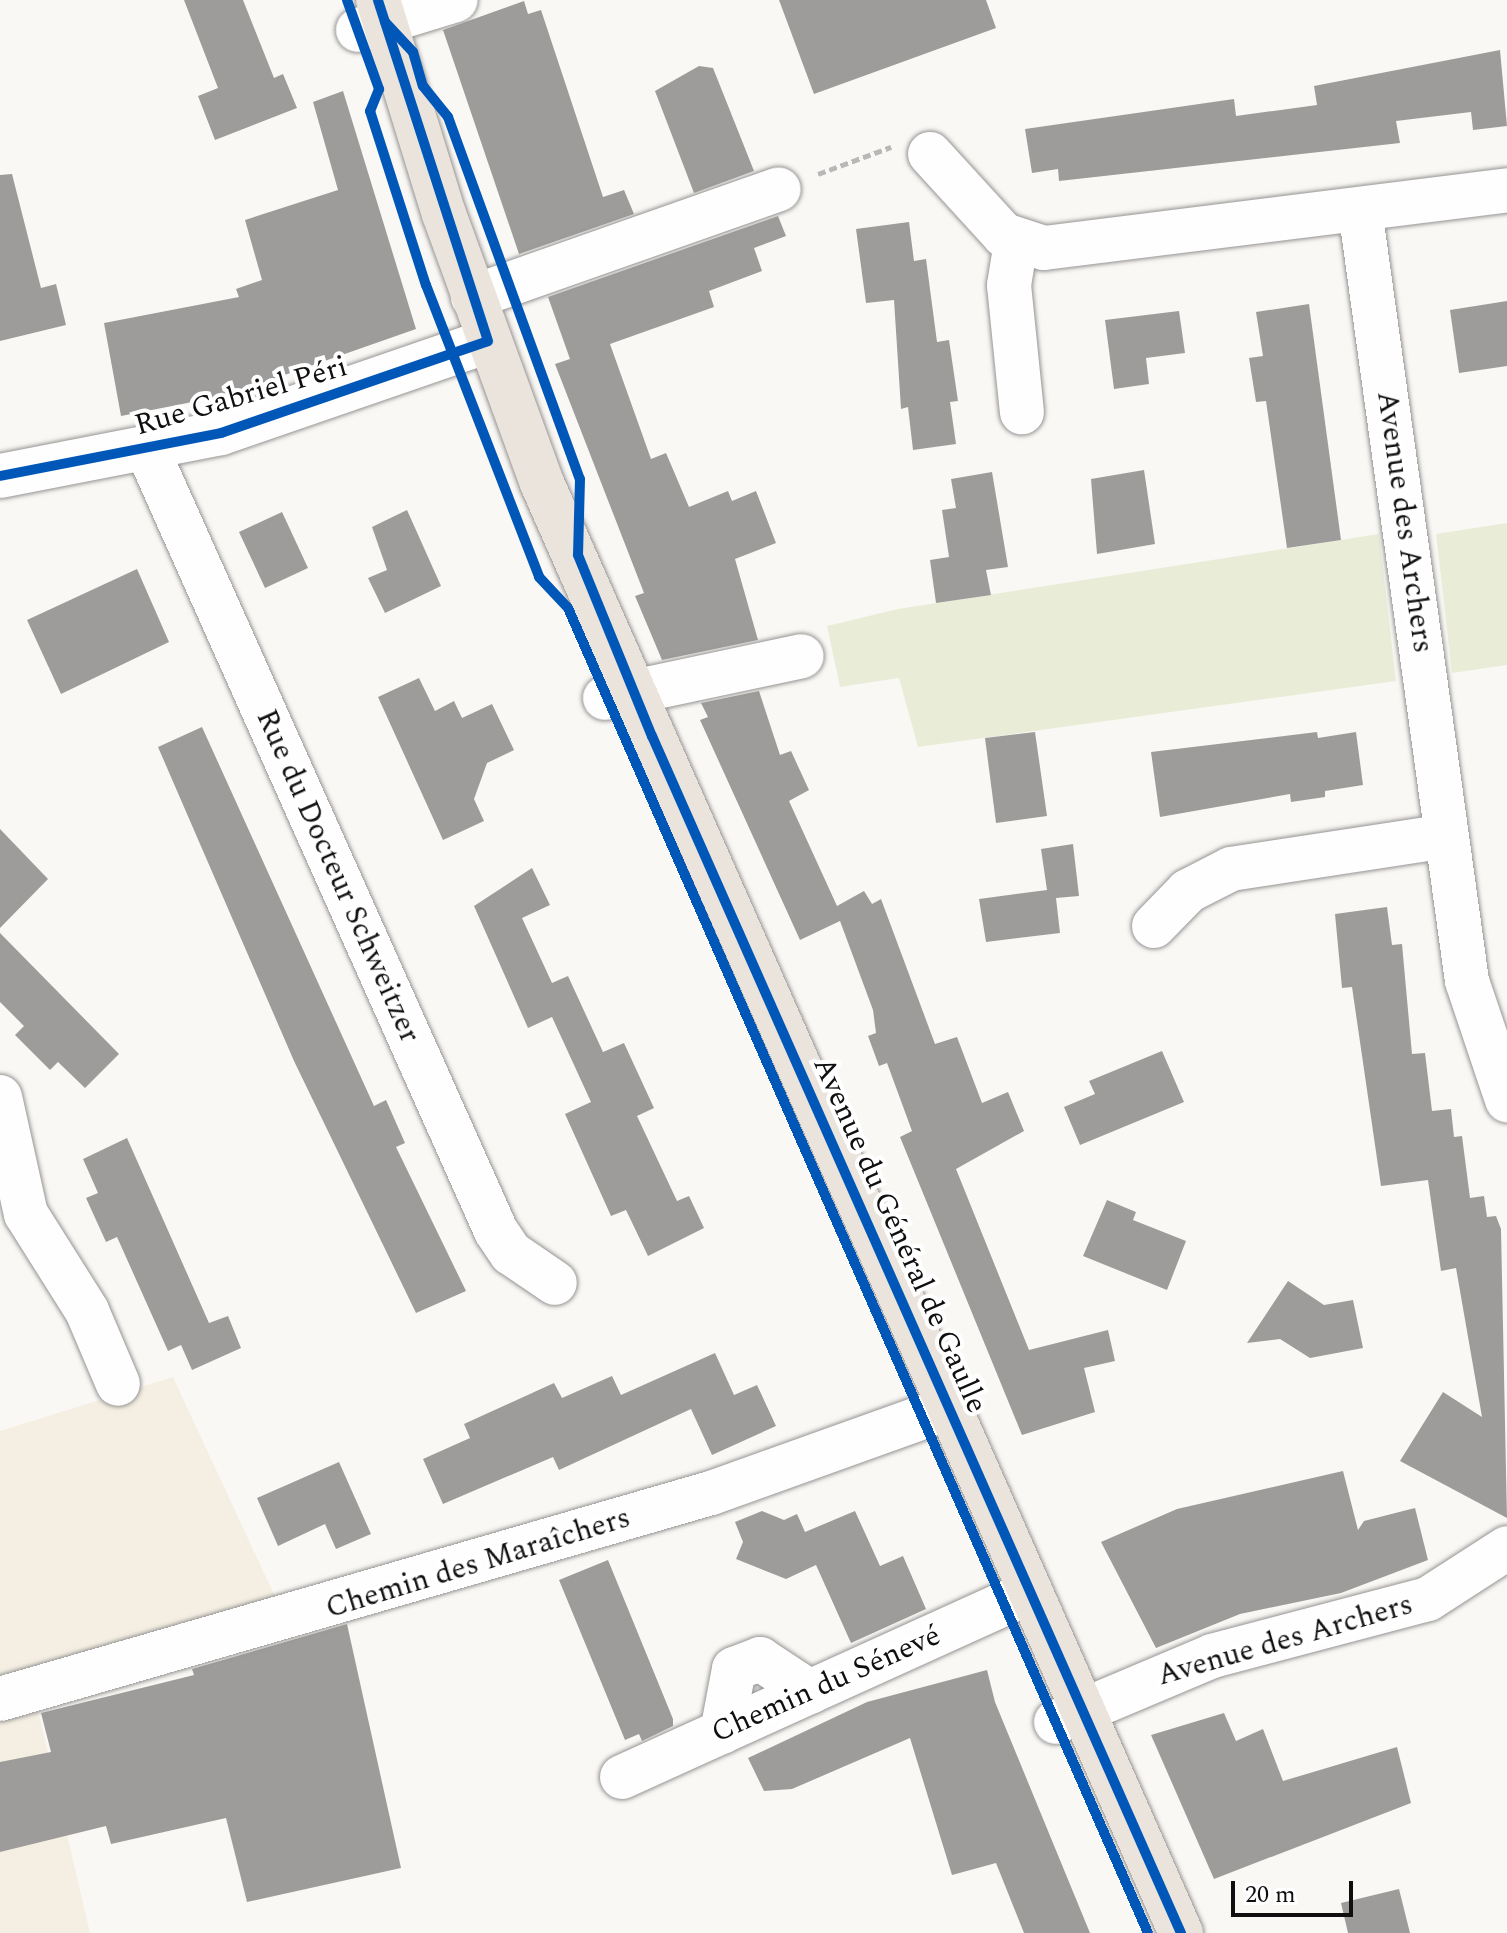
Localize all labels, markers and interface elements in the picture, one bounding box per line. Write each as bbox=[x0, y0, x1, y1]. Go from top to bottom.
street label: Rue Gabriel Péri bbox=[131, 348, 351, 444]
street label: Avenue des Archers bbox=[1369, 389, 1441, 655]
street label: Rue du Docteur Schweitzer bbox=[248, 704, 428, 1048]
street label: Avenue du Général de Gaulle bbox=[805, 1051, 995, 1419]
street label: Chemin des Maraîchers bbox=[321, 1500, 635, 1626]
street label: Avenue des Archers bbox=[1153, 1586, 1417, 1694]
street label: Chemin du Sénevé bbox=[706, 1617, 946, 1751]
scale bar bbox=[1235, 1865, 1357, 1915]
text: 20 m bbox=[1245, 1877, 1296, 1913]

